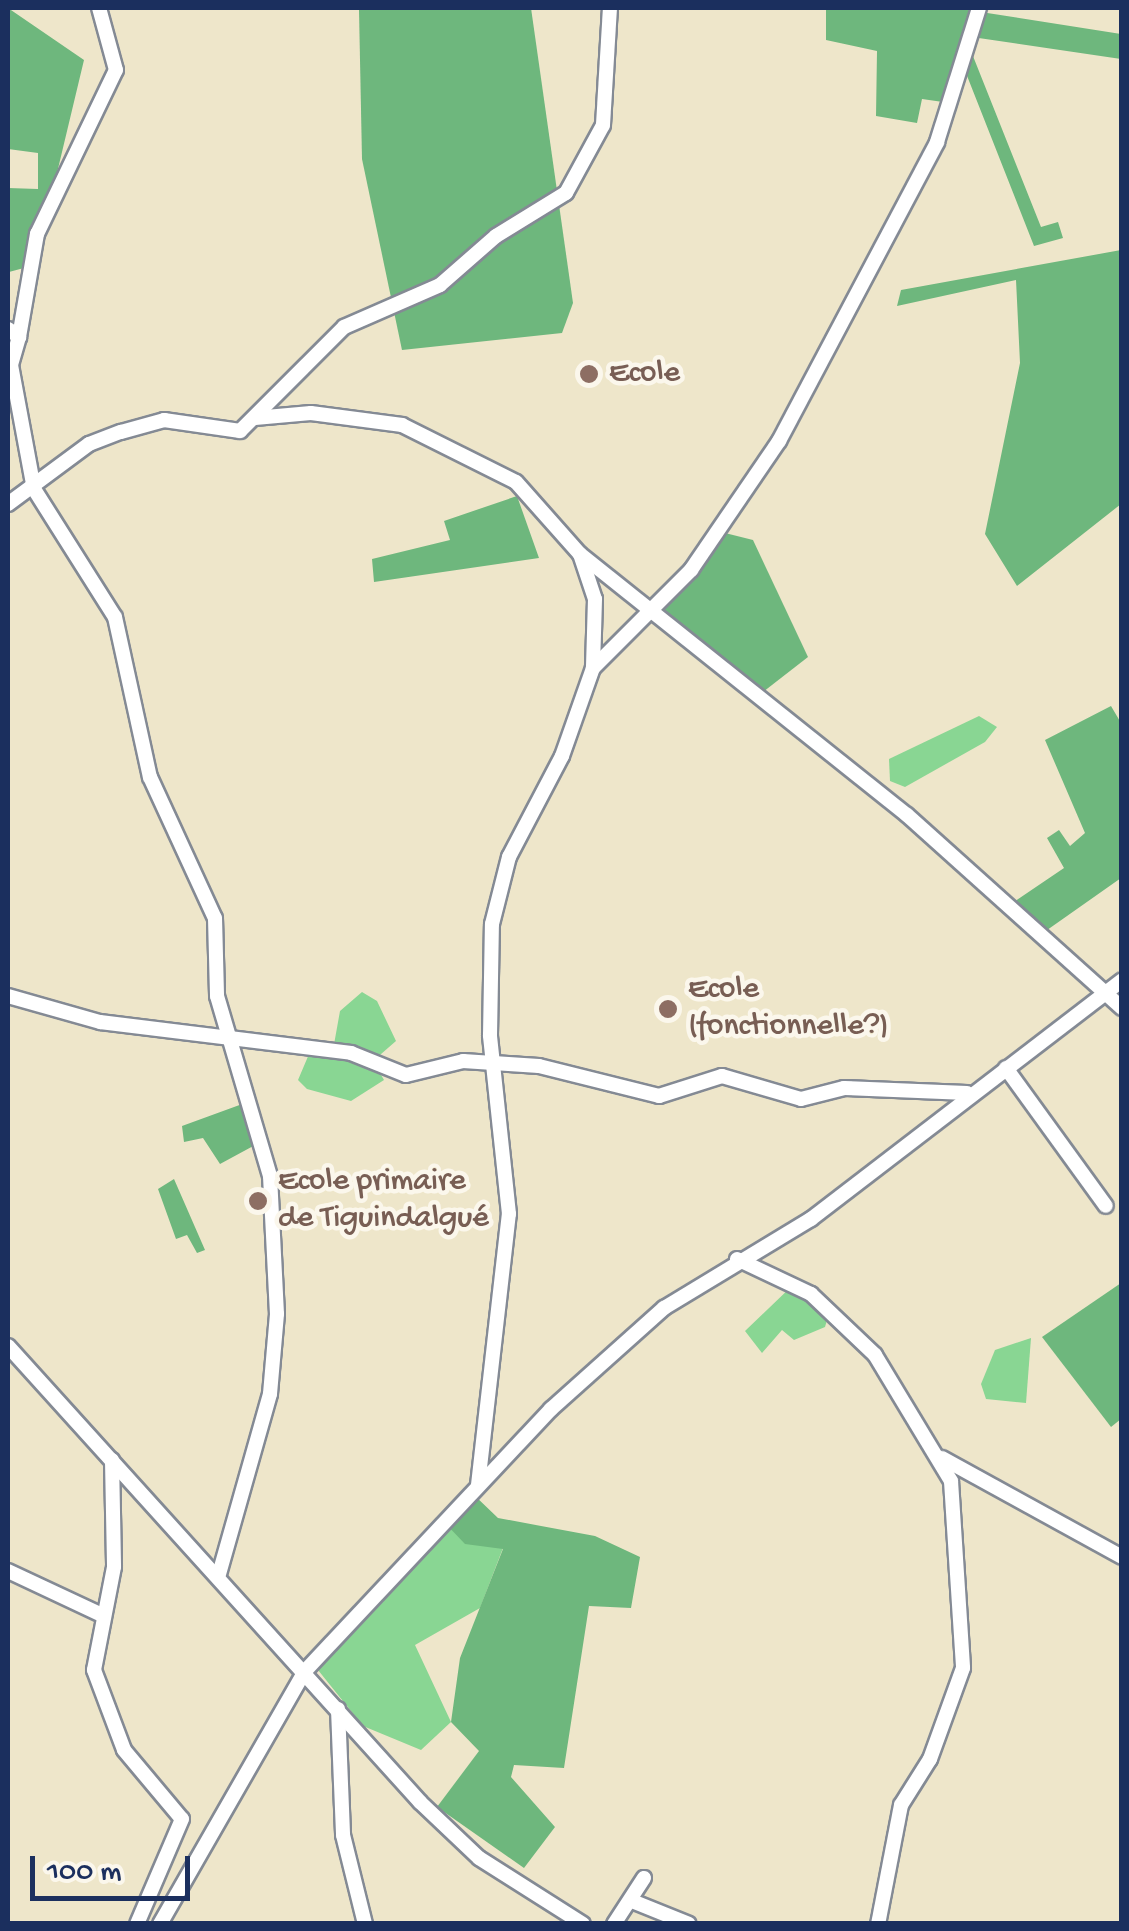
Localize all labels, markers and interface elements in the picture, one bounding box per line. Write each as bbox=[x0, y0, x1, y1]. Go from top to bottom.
place label: Ecole bbox=[609, 355, 680, 393]
marker: Ecole bbox=[578, 363, 600, 385]
place label: Ecole (fonctionnelle?) bbox=[688, 972, 889, 1047]
marker: Ecole (fonctionnelle?) bbox=[657, 998, 679, 1020]
place label: Ecole primaire de Tiguindalgué bbox=[278, 1164, 489, 1239]
marker: Ecole primaire de Tiguindalgué bbox=[247, 1190, 269, 1212]
scale bar bbox=[35, 1836, 195, 1898]
text: 100 m bbox=[47, 1856, 122, 1891]

